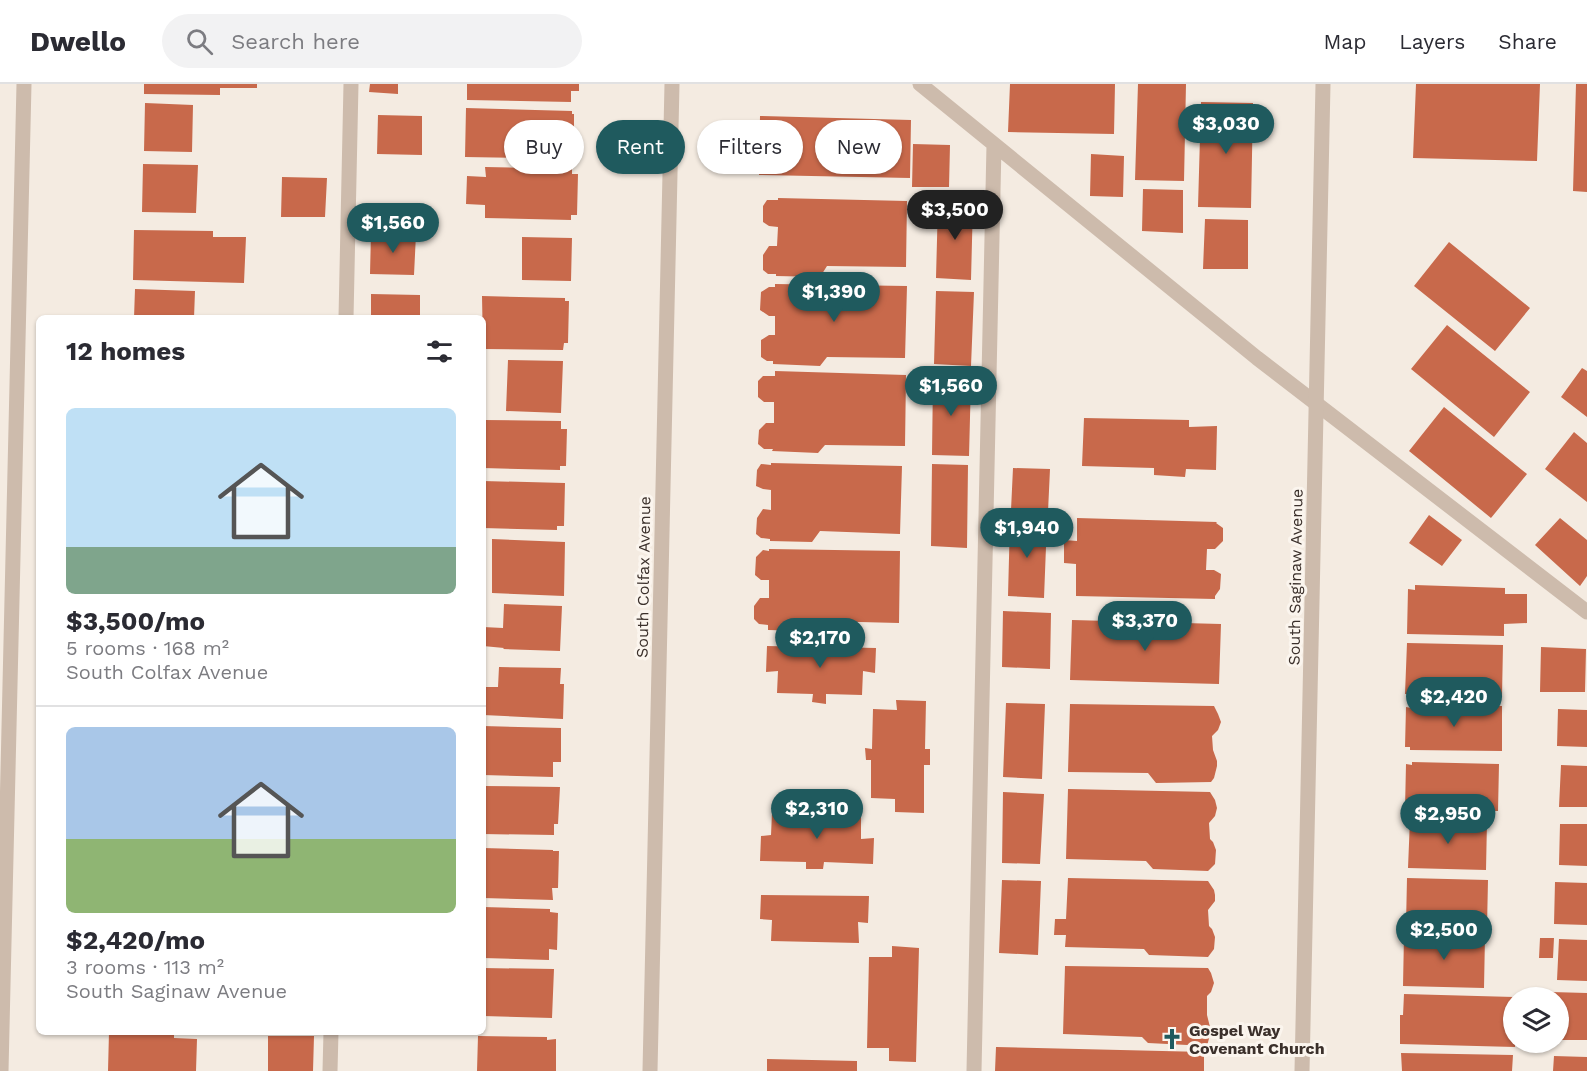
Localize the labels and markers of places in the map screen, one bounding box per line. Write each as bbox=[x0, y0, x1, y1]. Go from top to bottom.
pin: $3,030 bbox=[1177, 104, 1275, 155]
pin: $3,500 bbox=[906, 190, 1004, 241]
pin: $1,560 bbox=[344, 203, 442, 254]
pin: $1,390 bbox=[785, 272, 883, 323]
pin: $1,560 bbox=[902, 366, 1000, 417]
pin: $1,940 bbox=[978, 508, 1076, 559]
pin: $3,370 bbox=[1096, 601, 1194, 652]
pin: $2,170 bbox=[771, 618, 869, 669]
pin: $2,420 bbox=[1405, 677, 1503, 728]
pin: $2,310 bbox=[768, 789, 866, 840]
pin: $2,950 bbox=[1399, 794, 1497, 845]
pin: $2,500 bbox=[1395, 910, 1493, 961]
place label: Gospel Way Covenant Church bbox=[1189, 1021, 1325, 1058]
church icon: Gospel Way Covenant Church bbox=[1160, 1027, 1184, 1051]

